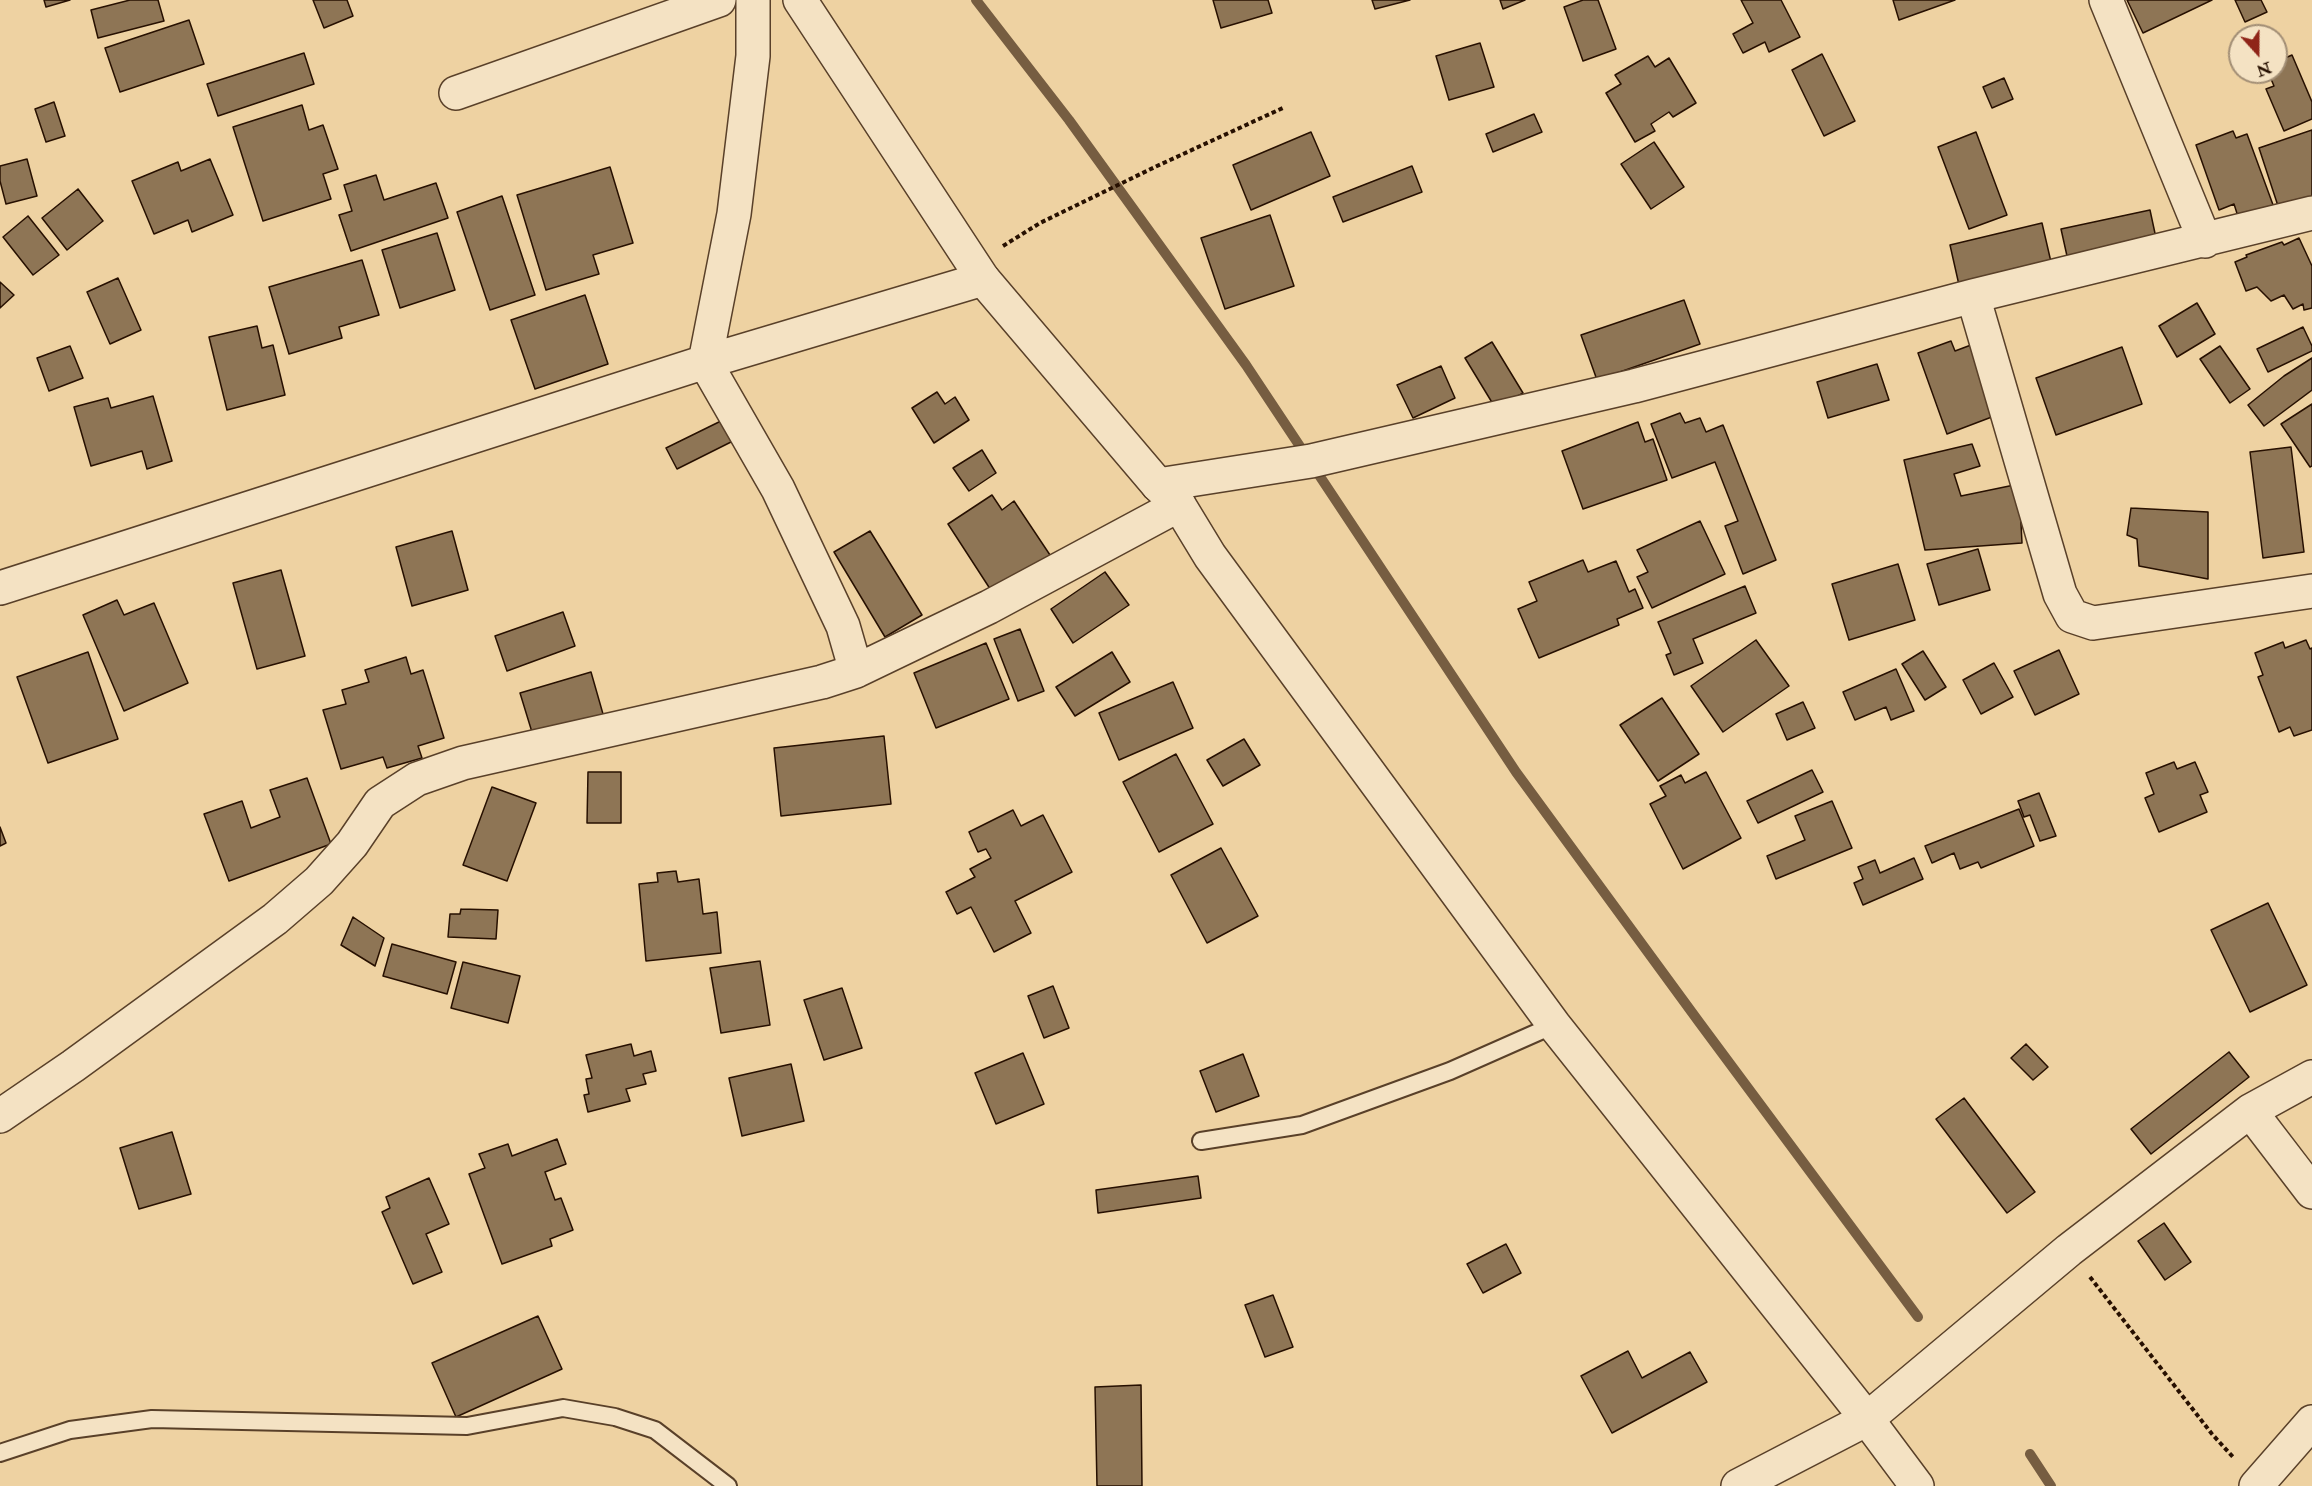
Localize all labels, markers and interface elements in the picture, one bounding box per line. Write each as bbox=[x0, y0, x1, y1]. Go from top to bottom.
north arrow bbox=[2228, 24, 2288, 84]
text: N bbox=[2253, 57, 2274, 81]

